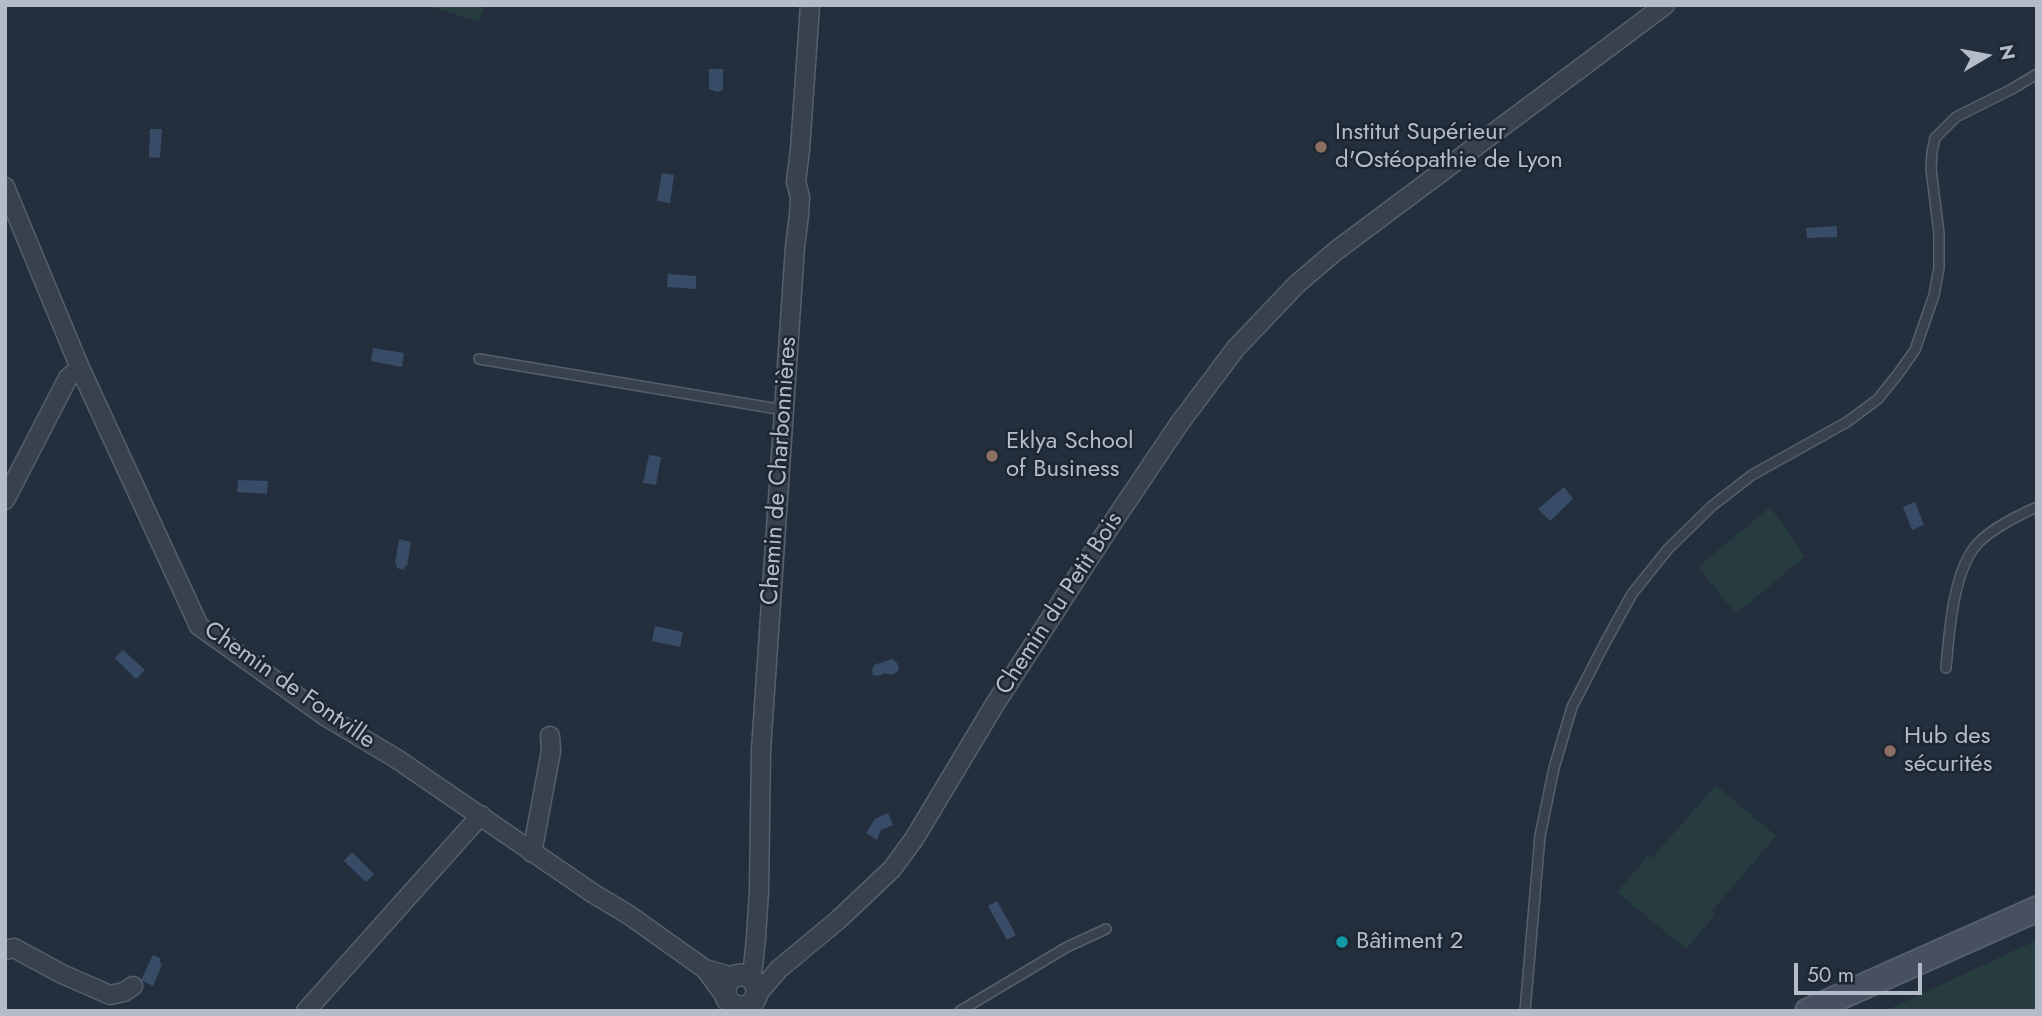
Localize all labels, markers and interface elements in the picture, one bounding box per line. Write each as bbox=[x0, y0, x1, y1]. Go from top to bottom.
north arrow bbox=[1951, 21, 2021, 91]
text: N bbox=[1993, 42, 2022, 62]
place label: Institut Supérieur d'Ostéopathie de Lyon bbox=[1335, 119, 1563, 175]
marker: Institut Supérieur d'Ostéopathie de Lyon bbox=[1313, 139, 1329, 155]
street label: Chemin de Charbonnières bbox=[756, 336, 804, 606]
place label: Eklya School of Business bbox=[1006, 428, 1134, 484]
marker: Eklya School of Business bbox=[984, 448, 1000, 464]
street label: Chemin du Petit Bois bbox=[990, 507, 1130, 701]
street label: Chemin de Fontville bbox=[198, 616, 380, 756]
place label: Hub des sécurités bbox=[1904, 723, 1992, 779]
marker: Hub des sécurités bbox=[1882, 743, 1898, 759]
place label: Bâtiment 2 bbox=[1356, 928, 1463, 956]
marker: Bâtiment 2 bbox=[1334, 934, 1350, 950]
scale bar bbox=[1797, 950, 1925, 994]
text: 50 m bbox=[1807, 960, 1854, 990]

